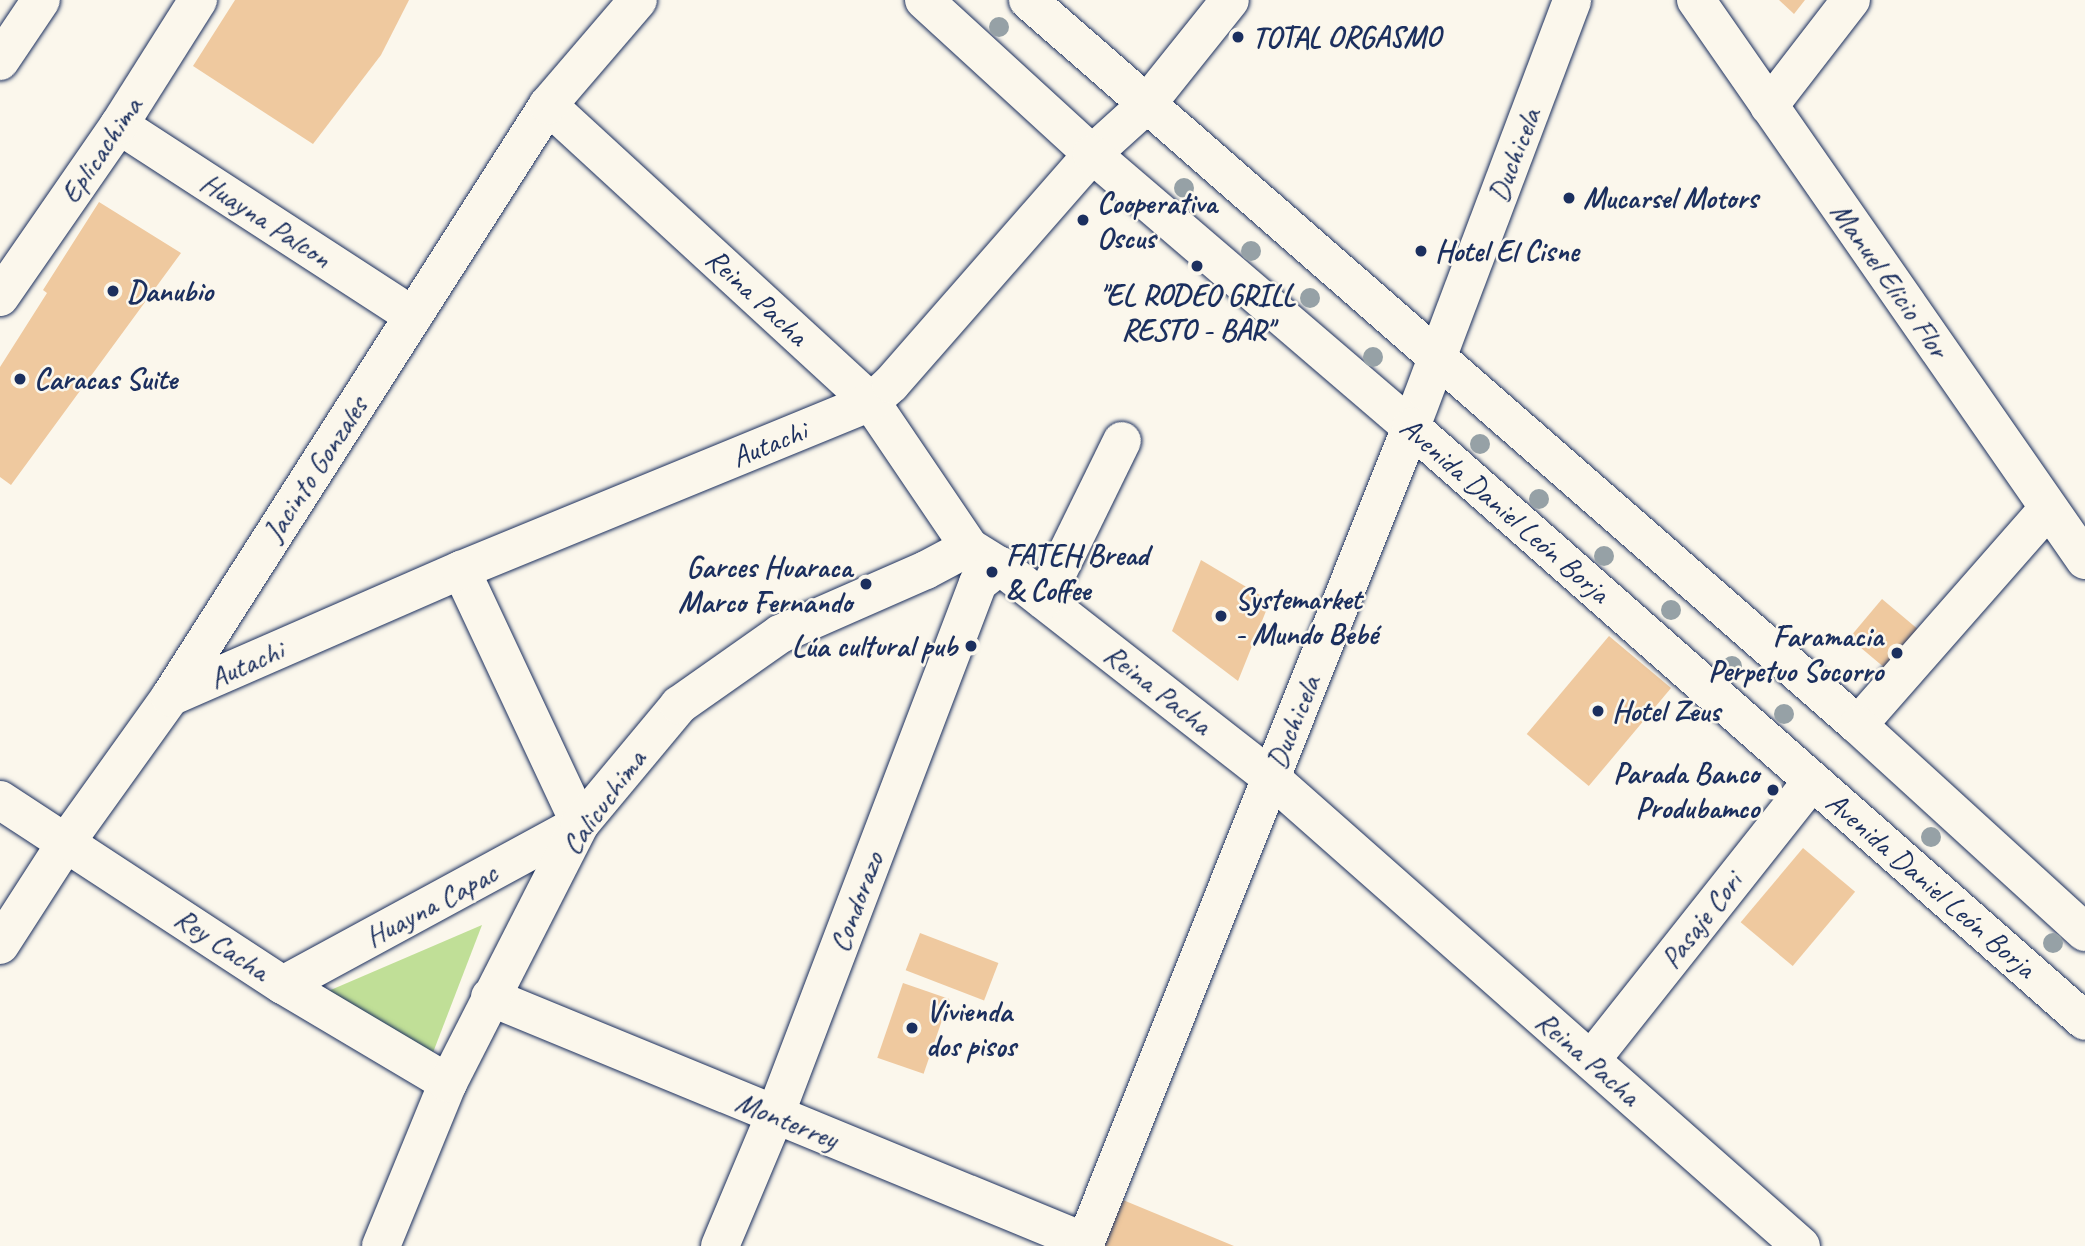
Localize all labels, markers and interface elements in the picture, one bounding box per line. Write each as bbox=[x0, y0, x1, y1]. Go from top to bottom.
place label: TOTAL ORGASMO bbox=[1252, 19, 1440, 55]
marker: TOTAL ORGASMO bbox=[1230, 29, 1246, 45]
street label: Eplicachima bbox=[52, 90, 150, 210]
street label: Duchicela bbox=[1480, 103, 1548, 207]
street label: Huayna Palcon bbox=[194, 164, 338, 276]
place label: Mucarsel Motors bbox=[1583, 180, 1758, 216]
place label: Cooperativa Oscus bbox=[1097, 185, 1217, 256]
marker: Mucarsel Motors bbox=[1561, 190, 1577, 206]
street label: Manuel Elicio Flor bbox=[1823, 195, 1957, 365]
marker: Cooperativa Oscus bbox=[1075, 212, 1091, 228]
place label: Hotel El Cisne bbox=[1435, 233, 1579, 269]
street label: Reina Pacha bbox=[699, 241, 815, 353]
marker: Hotel El Cisne bbox=[1413, 243, 1429, 259]
marker: "EL RODEO GRILL RESTO - BAR" bbox=[1189, 258, 1205, 274]
place label: Danubio bbox=[127, 273, 213, 309]
place label: "EL RODEO GRILL RESTO - BAR" bbox=[1098, 277, 1296, 348]
marker: Danubio bbox=[105, 283, 121, 299]
place label: Caracas Suite bbox=[34, 361, 177, 397]
marker: Caracas Suite bbox=[12, 371, 28, 387]
street label: Jacinto Gonzales bbox=[255, 390, 375, 548]
street label: Avenida Daniel León Borja bbox=[1393, 409, 1617, 611]
street label: Autachi bbox=[726, 413, 812, 475]
place label: FATEH Bread & Coffee bbox=[1006, 537, 1148, 608]
place label: Garces Huaraca Marco Fernando bbox=[680, 549, 852, 620]
marker: FATEH Bread & Coffee bbox=[984, 564, 1000, 580]
marker: Garces Huaraca Marco Fernando bbox=[858, 576, 874, 592]
place label: Systemarket - Mundo Bebé bbox=[1235, 581, 1377, 652]
marker: Systemarket - Mundo Bebé bbox=[1213, 608, 1229, 624]
place label: Faramacia Perpetuo Socorro bbox=[1709, 618, 1883, 688]
place label: Lúa cultural pub bbox=[793, 628, 957, 664]
street label: Autachi bbox=[203, 632, 289, 696]
street label: Reina Pacha bbox=[1097, 636, 1219, 742]
marker: Lúa cultural pub bbox=[963, 638, 979, 654]
marker: Faramacia Perpetuo Socorro bbox=[1889, 645, 1905, 661]
street label: Duchicela bbox=[1258, 670, 1328, 774]
place label: Hotel Zeus bbox=[1612, 693, 1719, 729]
marker: Hotel Zeus bbox=[1590, 703, 1606, 719]
street label: Calicuchima bbox=[553, 743, 653, 861]
place label: Parada Banco Produbamco bbox=[1613, 755, 1759, 826]
marker: Parada Banco Produbamco bbox=[1765, 782, 1781, 798]
street label: Avenida Daniel León Borja bbox=[1819, 784, 2043, 986]
street label: Condorazo bbox=[821, 847, 891, 957]
street label: Huayna Capac bbox=[359, 855, 503, 955]
street label: Pasaje Cori bbox=[1652, 865, 1750, 975]
street label: Rey Cacha bbox=[168, 899, 276, 989]
place label: Vivienda dos pisos bbox=[926, 993, 1016, 1064]
street label: Reina Pacha bbox=[1529, 1003, 1647, 1113]
marker: Vivienda dos pisos bbox=[904, 1020, 920, 1036]
street label: Monterrey bbox=[731, 1083, 843, 1157]

